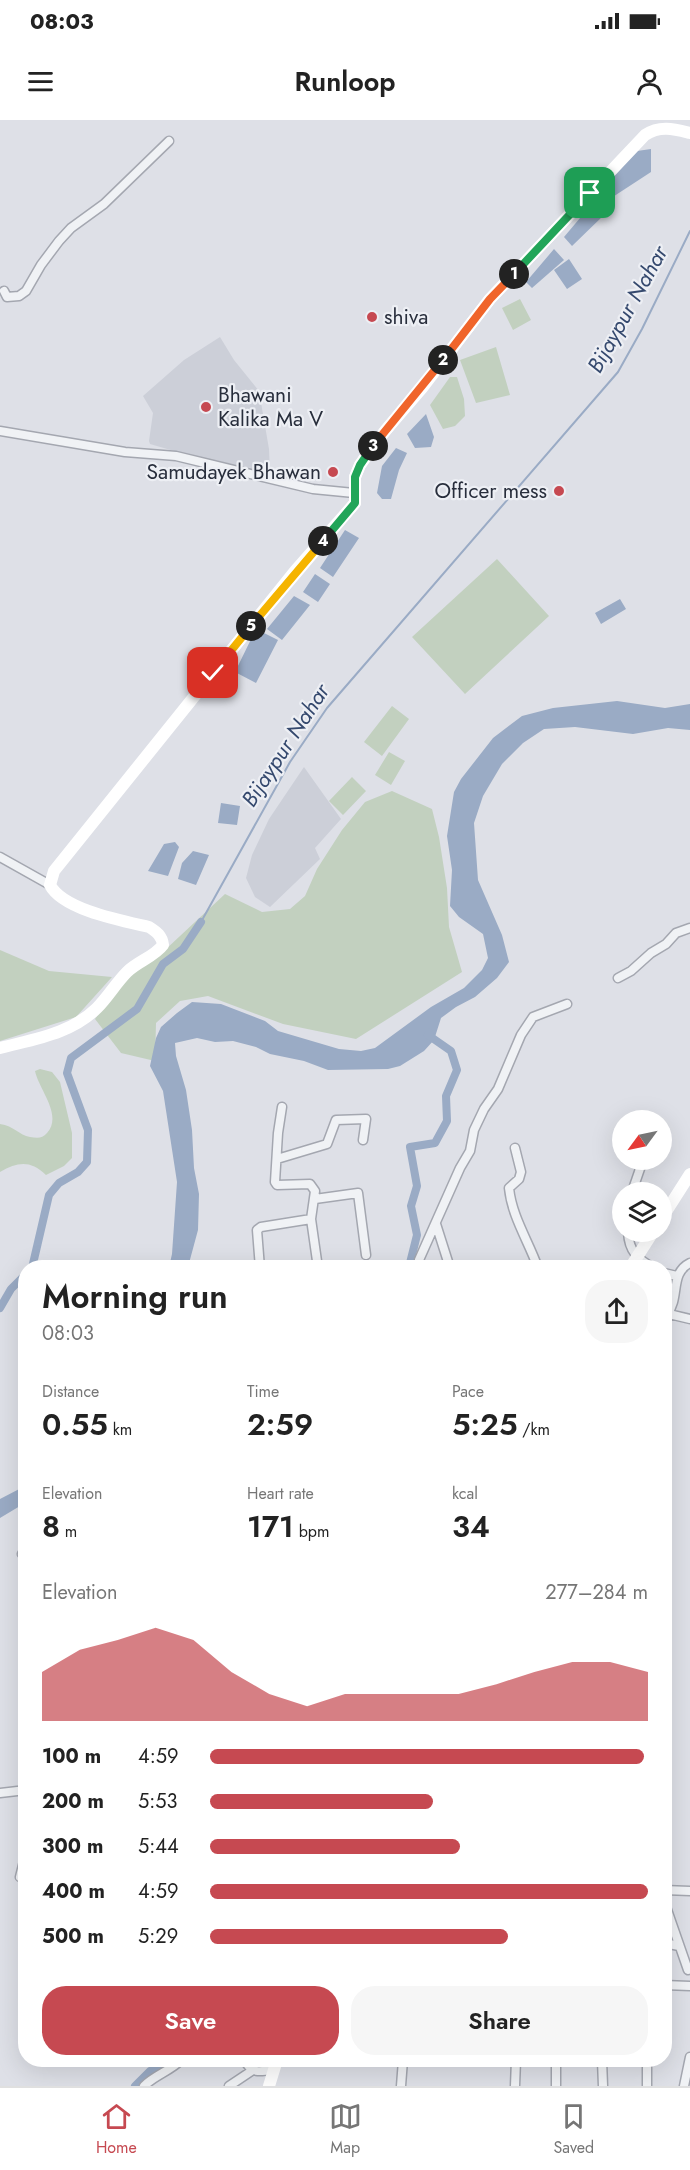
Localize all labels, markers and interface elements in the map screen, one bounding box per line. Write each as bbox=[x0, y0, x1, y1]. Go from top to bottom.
text: 08:03 bbox=[30, 5, 94, 37]
text: Runloop bbox=[294, 62, 396, 101]
icon: menu bbox=[24, 65, 57, 98]
icon: person bbox=[633, 65, 666, 98]
pin bbox=[564, 167, 615, 218]
icon: arrive bbox=[573, 176, 606, 209]
water label: Bijaypur Nahar bbox=[579, 238, 676, 378]
pin: 1 bbox=[499, 259, 529, 289]
text: 1 bbox=[510, 262, 518, 285]
place label: shiva bbox=[384, 302, 428, 332]
marker: shiva bbox=[365, 310, 379, 324]
pin: 2 bbox=[428, 345, 458, 375]
text: 2 bbox=[438, 348, 448, 371]
place label: Bhawani Kalika Ma V bbox=[218, 380, 323, 434]
marker: Bhawani Kalika Ma V bbox=[199, 400, 213, 414]
pin: 3 bbox=[358, 431, 388, 461]
text: 3 bbox=[368, 434, 378, 457]
place label: Samudayek Bhawan bbox=[147, 457, 321, 487]
marker: Samudayek Bhawan bbox=[326, 465, 340, 479]
place label: Officer mess bbox=[434, 476, 547, 506]
marker: Officer mess bbox=[552, 484, 566, 498]
pin: 4 bbox=[308, 526, 338, 556]
text: 4 bbox=[317, 529, 329, 552]
pin: 5 bbox=[236, 611, 266, 641]
text: 5 bbox=[246, 614, 256, 637]
pin bbox=[187, 647, 238, 698]
icon: check bbox=[196, 656, 229, 689]
water label: Bijaypur Nahar bbox=[233, 676, 338, 813]
north arrow bbox=[612, 1110, 672, 1170]
map controls bbox=[612, 1110, 672, 1242]
button: layers bbox=[612, 1182, 672, 1242]
text: Morning run bbox=[42, 1273, 228, 1320]
button: share bbox=[585, 1280, 648, 1343]
text: 08:03 bbox=[42, 1319, 94, 1348]
text: Distance bbox=[42, 1380, 99, 1403]
text: Time bbox=[247, 1380, 279, 1403]
text: Pace bbox=[452, 1380, 484, 1403]
text: 0.55 bbox=[42, 1403, 108, 1446]
text: 2:59 bbox=[247, 1403, 313, 1446]
text: 5:25 bbox=[452, 1403, 518, 1446]
text: km bbox=[108, 1418, 132, 1441]
text: /km bbox=[518, 1418, 550, 1441]
text: Elevation bbox=[42, 1482, 102, 1505]
text: Heart rate bbox=[247, 1482, 314, 1505]
text: kcal bbox=[452, 1482, 478, 1505]
text: 8 bbox=[42, 1505, 60, 1548]
text: 171 bbox=[247, 1505, 294, 1548]
text: 34 bbox=[452, 1505, 490, 1548]
text: m bbox=[60, 1520, 77, 1543]
text: bpm bbox=[294, 1520, 329, 1543]
text: Elevation bbox=[42, 1578, 117, 1607]
text: 277–284 m bbox=[545, 1578, 648, 1607]
text: 100 m bbox=[42, 1742, 101, 1771]
text: 4:59 bbox=[138, 1742, 178, 1771]
text: 200 m bbox=[42, 1787, 104, 1816]
text: 5:53 bbox=[138, 1787, 177, 1816]
text: 300 m bbox=[42, 1832, 103, 1861]
text: 5:44 bbox=[138, 1832, 179, 1861]
text: 400 m bbox=[42, 1877, 105, 1906]
text: 4:59 bbox=[138, 1877, 178, 1906]
text: 500 m bbox=[42, 1922, 104, 1951]
text: 5:29 bbox=[138, 1922, 178, 1951]
button: Save bbox=[42, 1986, 339, 2055]
button: Share bbox=[351, 1986, 648, 2055]
tab: Home bbox=[96, 2100, 137, 2159]
tab: Map bbox=[329, 2100, 362, 2159]
tab: Saved bbox=[554, 2100, 594, 2159]

